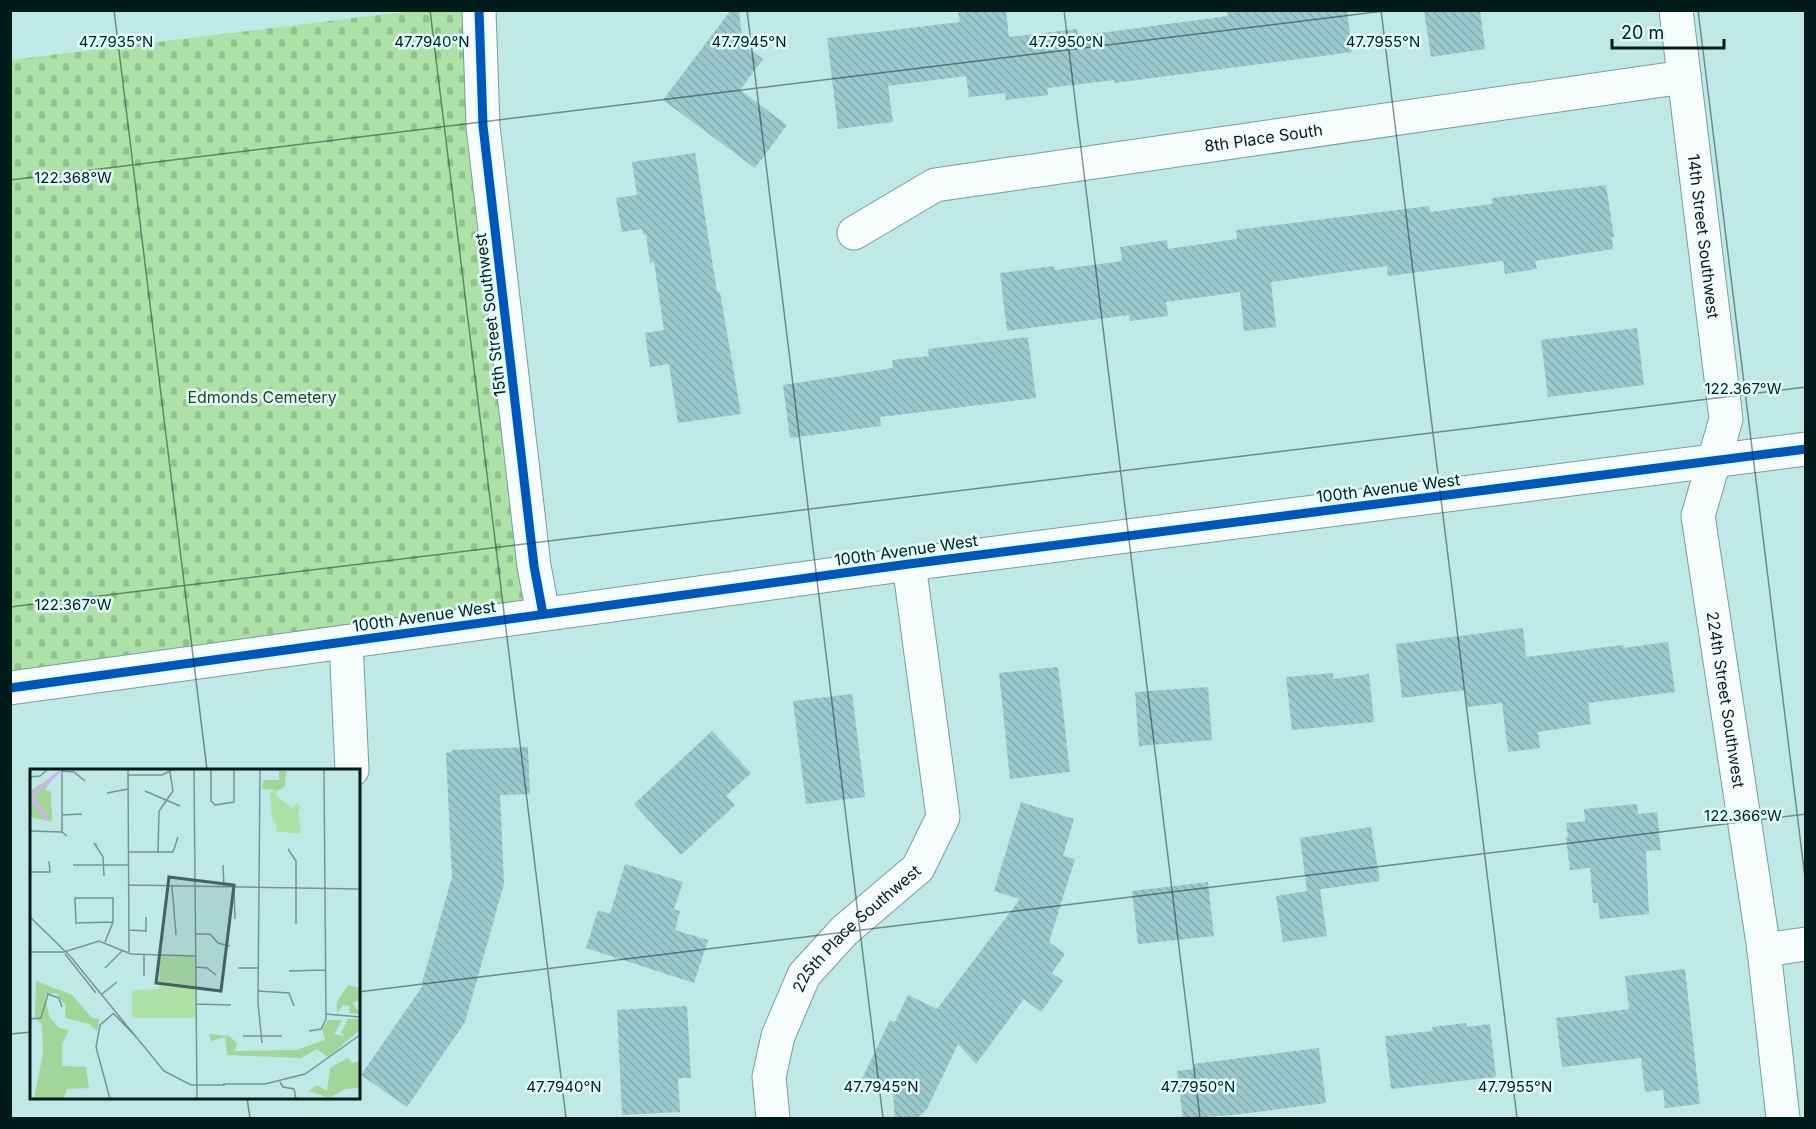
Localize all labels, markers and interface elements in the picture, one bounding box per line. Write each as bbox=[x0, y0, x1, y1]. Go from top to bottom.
scale bar bbox=[1612, 12, 1724, 50]
text: 20 m bbox=[1621, 22, 1664, 43]
text: 47.7935°N bbox=[79, 32, 153, 51]
text: 47.7940°N bbox=[394, 32, 470, 51]
text: 47.7945°N bbox=[712, 32, 787, 51]
text: 47.7950°N bbox=[1029, 32, 1103, 51]
text: 47.7955°N bbox=[1346, 32, 1420, 51]
street label: 8th Place South bbox=[1203, 119, 1324, 156]
street label: 14th Street Southwest bbox=[1684, 153, 1724, 320]
text: 122.368°W bbox=[34, 168, 112, 187]
street label: 15th Street Southwest bbox=[470, 232, 510, 398]
text: 122.367°W bbox=[1705, 379, 1782, 398]
park label: Edmonds Cemetery bbox=[187, 387, 337, 407]
street label: 100th Avenue West bbox=[1315, 469, 1461, 507]
street label: 100th Avenue West bbox=[833, 530, 979, 570]
text: 122.367°W bbox=[35, 595, 112, 614]
street label: 100th Avenue West bbox=[351, 596, 497, 636]
street label: 224th Street Southwest bbox=[1703, 610, 1749, 789]
inset map bbox=[30, 769, 360, 1099]
text: 122.366°W bbox=[1704, 806, 1782, 825]
street label: 225th Place Southwest bbox=[788, 860, 925, 995]
text: 47.7940°N bbox=[526, 1077, 602, 1096]
text: 47.7945°N bbox=[844, 1077, 919, 1096]
text: 47.7950°N bbox=[1161, 1077, 1235, 1096]
text: 47.7955°N bbox=[1478, 1077, 1552, 1096]

